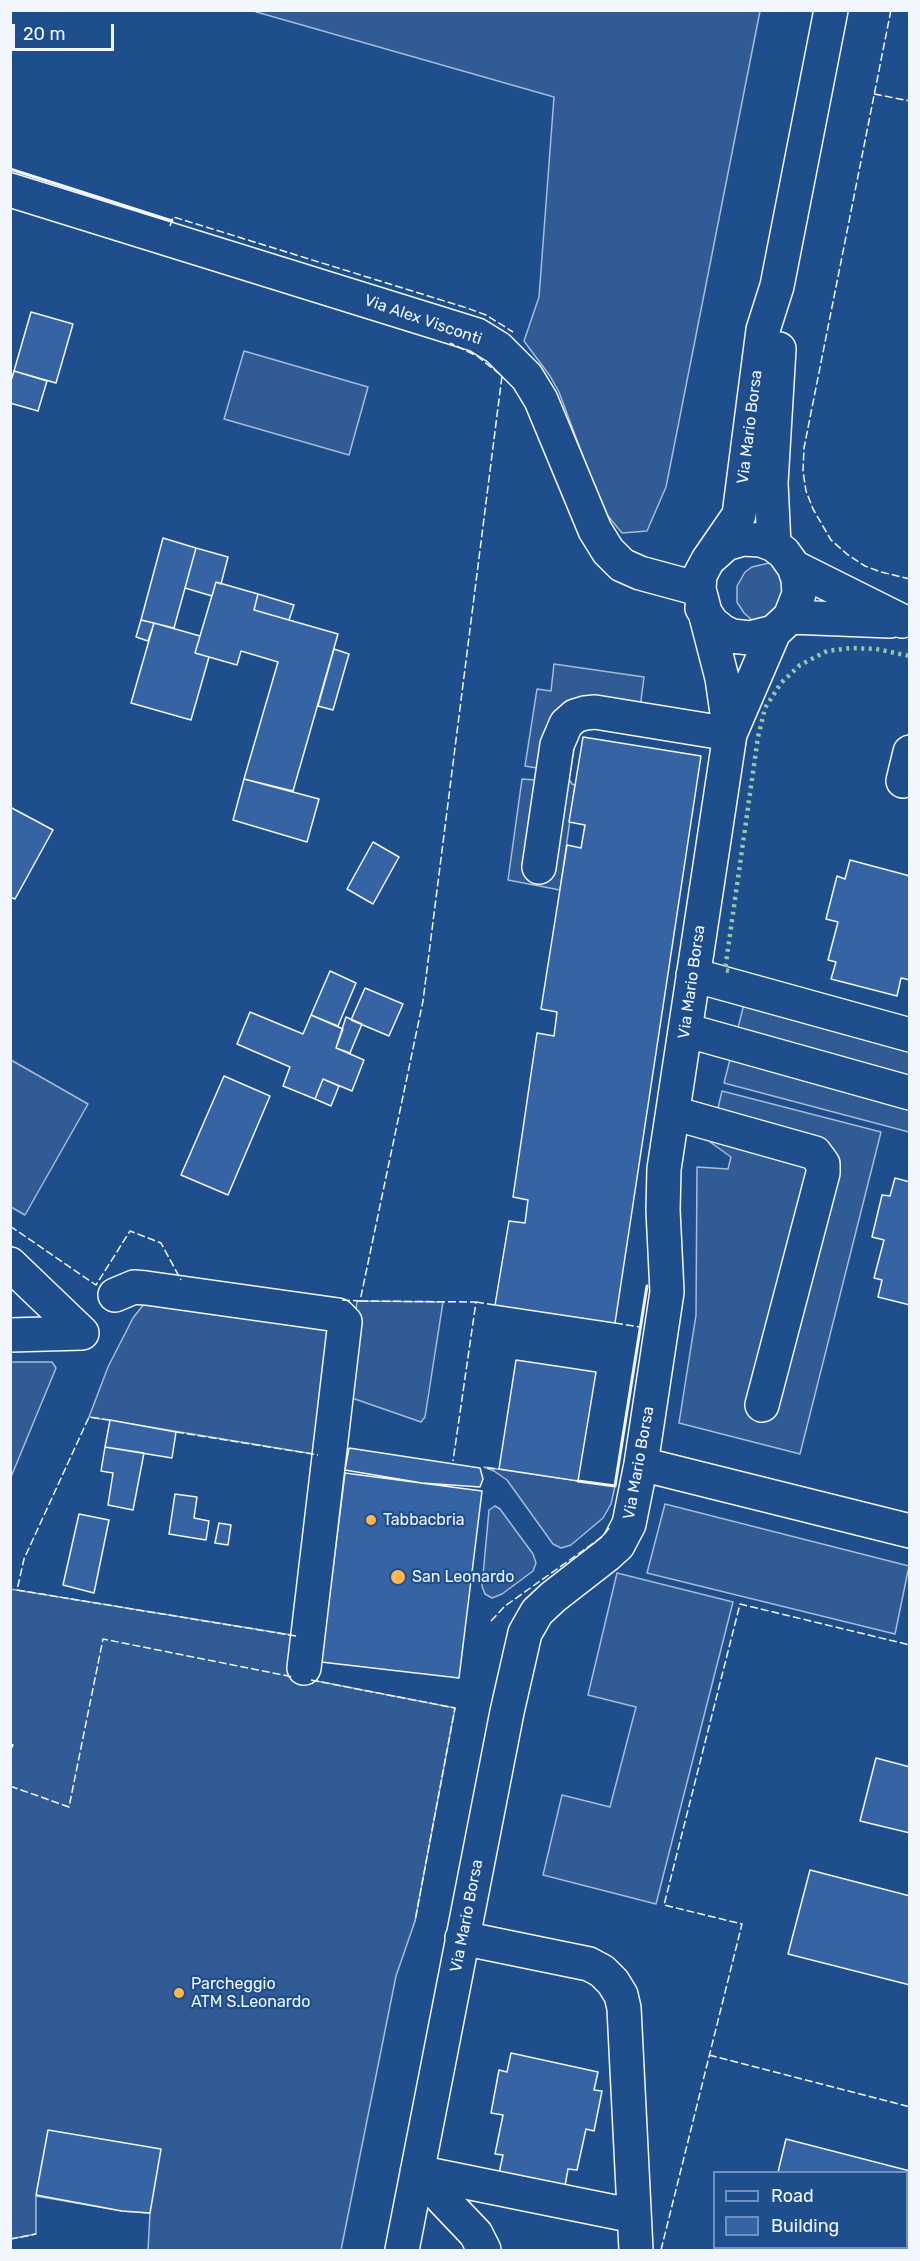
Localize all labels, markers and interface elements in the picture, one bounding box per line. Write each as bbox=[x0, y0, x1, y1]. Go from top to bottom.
scale bar bbox=[15, 12, 117, 50]
text: 20 m bbox=[23, 23, 65, 45]
street label: Via Alex Visconti bbox=[362, 291, 484, 349]
street label: Via Mario Borsa bbox=[733, 369, 767, 485]
street label: Via Mario Borsa bbox=[675, 924, 709, 1040]
street label: Via Mario Borsa bbox=[620, 1405, 658, 1521]
place label: Tabbacbria bbox=[383, 1510, 465, 1530]
marker: Tabbacbria bbox=[364, 1513, 378, 1527]
place label: San Leonardo bbox=[412, 1567, 515, 1587]
marker: San Leonardo bbox=[389, 1568, 407, 1586]
street label: Via Mario Borsa bbox=[447, 1858, 487, 1974]
place label: Parcheggio ATM S.Leonardo bbox=[191, 1974, 310, 2012]
marker: Parcheggio ATM S.Leonardo bbox=[172, 1986, 186, 2000]
legend bbox=[713, 2171, 908, 2249]
text: Road bbox=[771, 2185, 814, 2207]
text: Building bbox=[771, 2215, 839, 2237]

